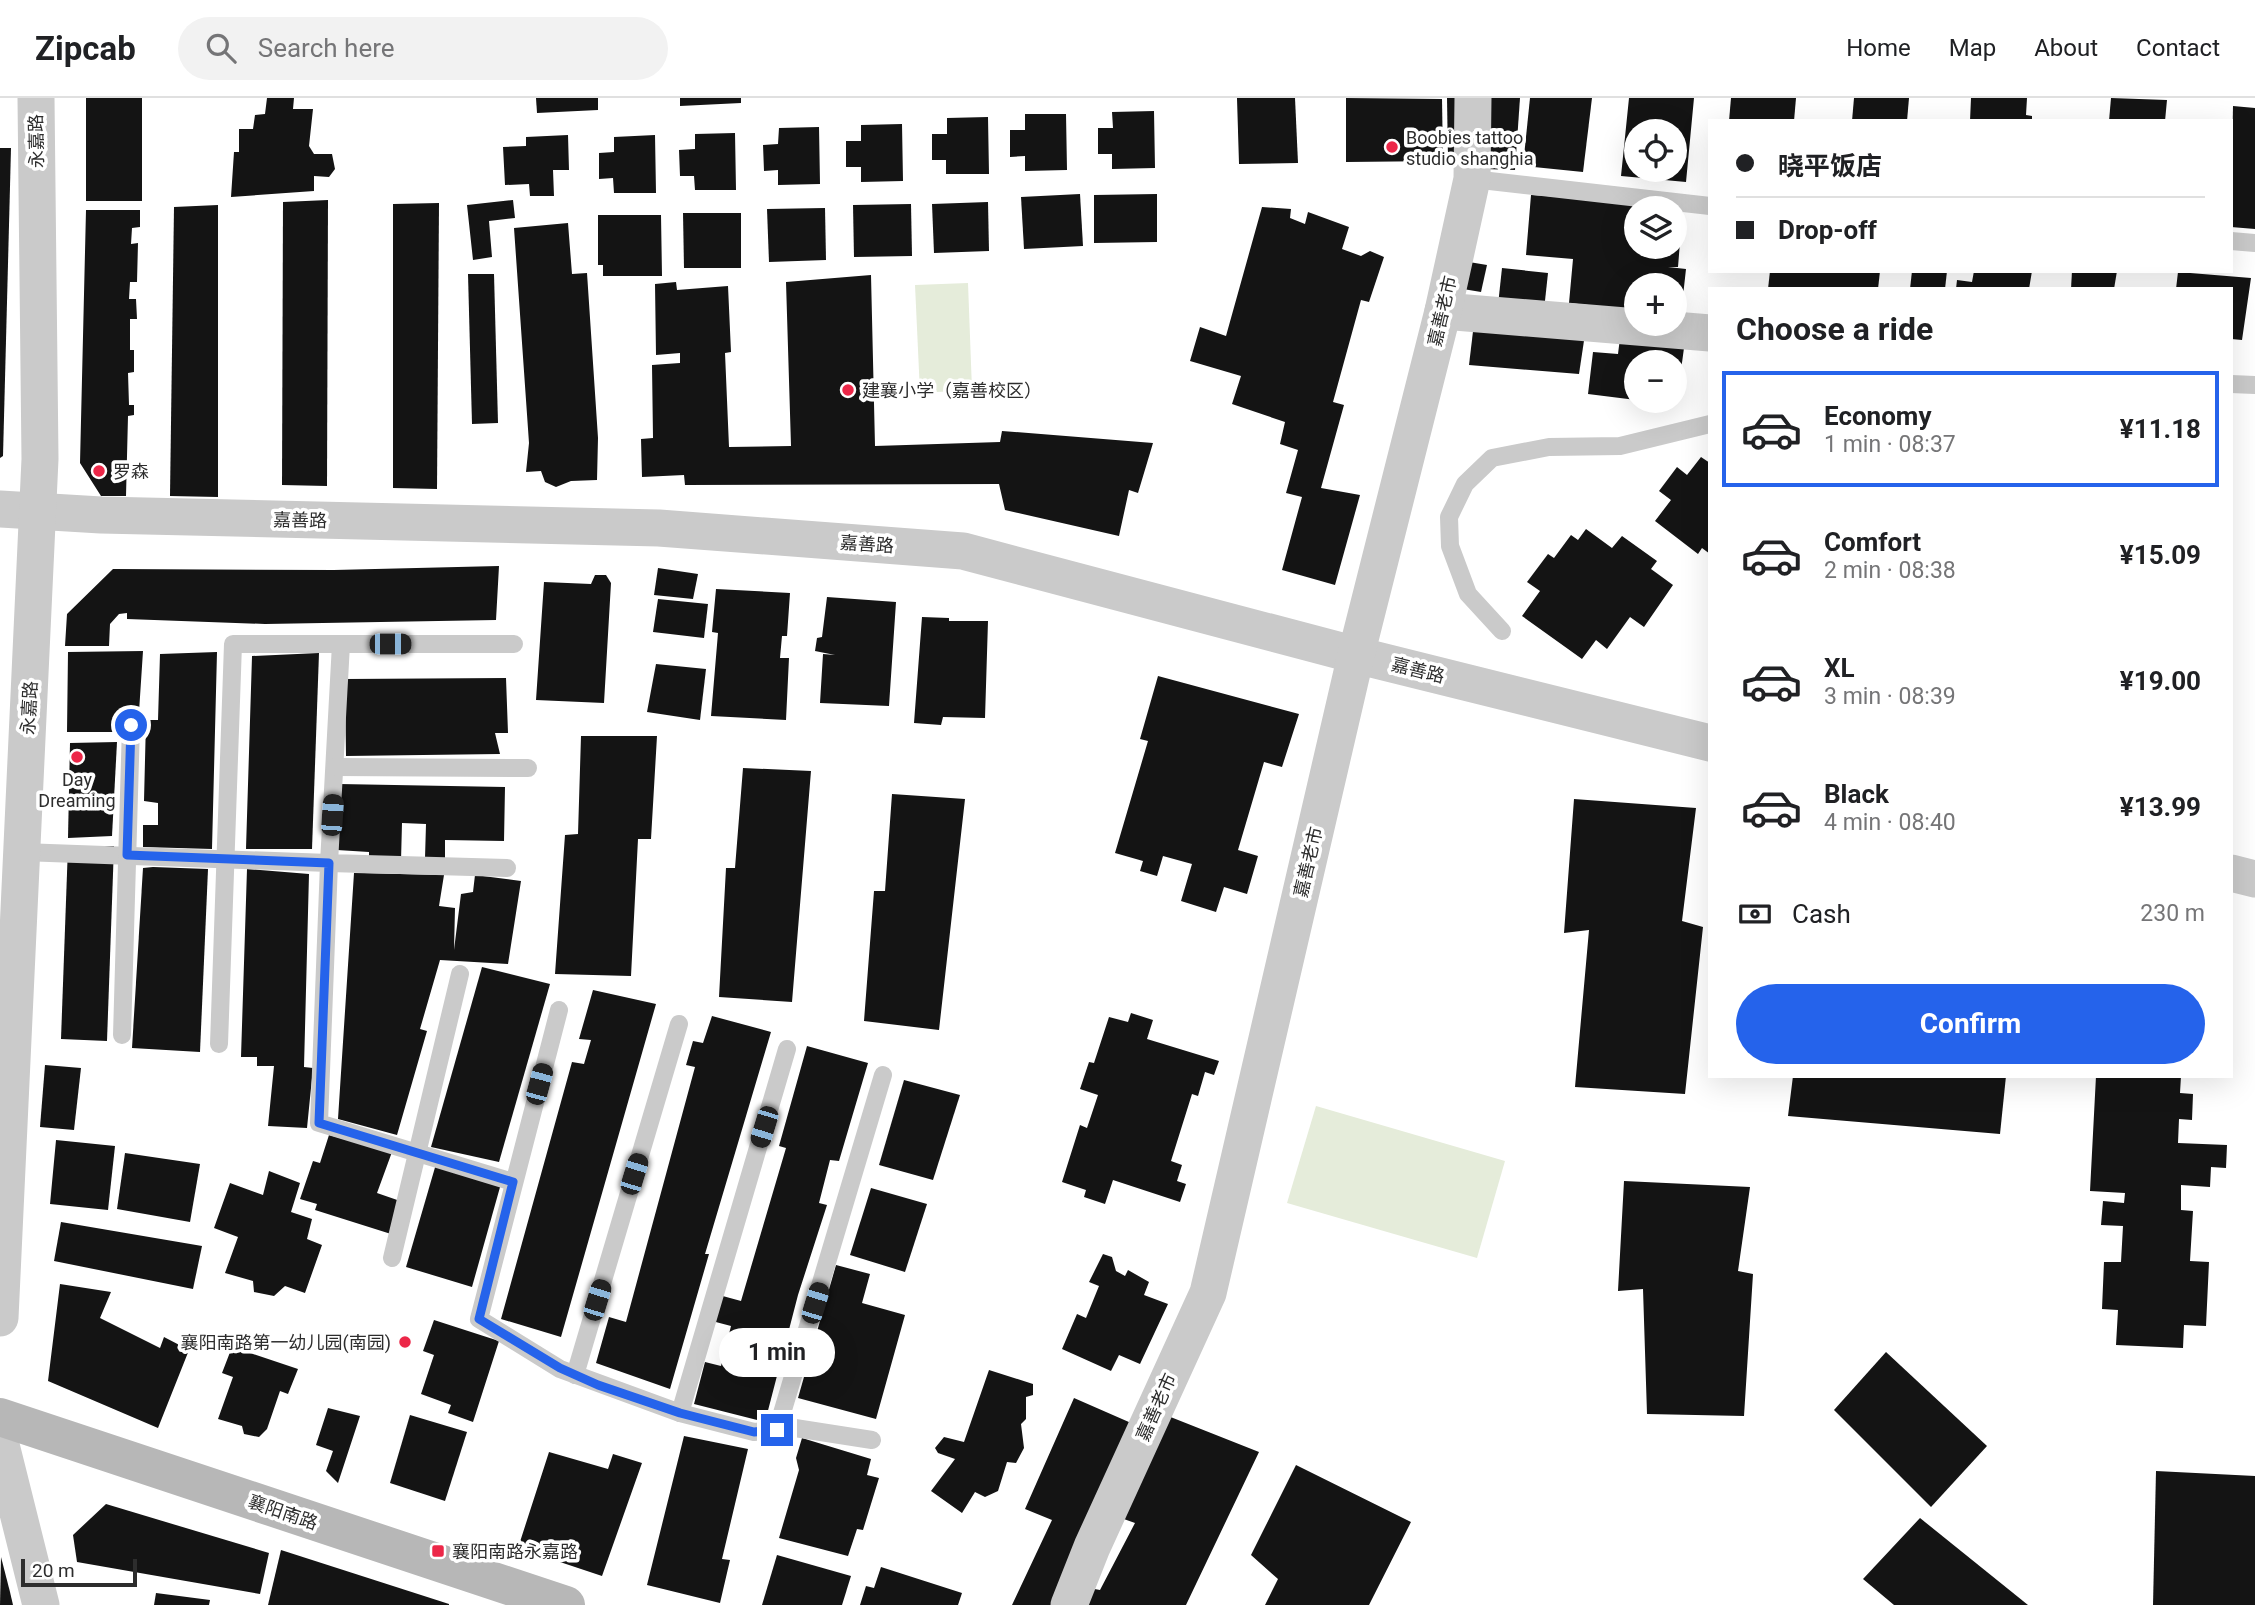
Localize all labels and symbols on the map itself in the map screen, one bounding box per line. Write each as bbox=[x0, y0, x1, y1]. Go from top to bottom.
street label: 永嘉路 bbox=[25, 114, 47, 168]
place label: Boobies tattoo studio shanghia bbox=[1406, 127, 1534, 169]
marker: Boobies tattoo studio shanghia bbox=[1384, 139, 1400, 155]
street label: 嘉善老市 bbox=[1424, 274, 1460, 348]
place label: 建襄小学（嘉善校区） bbox=[862, 380, 1042, 401]
marker: 建襄小学（嘉善校区） bbox=[840, 382, 856, 398]
place label: 罗森 bbox=[113, 461, 149, 482]
marker: 罗森 bbox=[91, 463, 107, 479]
street label: 嘉善路 bbox=[273, 509, 327, 531]
street label: 嘉善路 bbox=[839, 532, 895, 556]
car bbox=[370, 634, 412, 655]
street label: 嘉善路 bbox=[1389, 653, 1447, 687]
street label: 永嘉路 bbox=[17, 680, 41, 736]
route start bbox=[115, 709, 147, 741]
marker: Day Dreaming bbox=[69, 749, 85, 765]
place label: Day Dreaming bbox=[38, 769, 116, 811]
car bbox=[321, 793, 344, 837]
street label: 嘉善老市 bbox=[1290, 825, 1326, 899]
car bbox=[524, 1061, 555, 1107]
car bbox=[748, 1104, 781, 1150]
car bbox=[618, 1151, 651, 1197]
car bbox=[581, 1277, 614, 1323]
car bbox=[799, 1280, 832, 1326]
callout: 1 min bbox=[719, 1328, 835, 1378]
place label: 襄阳南路第一幼儿园(南园) bbox=[181, 1332, 391, 1354]
marker: 襄阳南路第一幼儿园(南园) bbox=[397, 1334, 413, 1350]
street label: 嘉善老市 bbox=[1132, 1370, 1180, 1444]
route end bbox=[761, 1414, 793, 1446]
street label: 襄阳南路 bbox=[246, 1490, 320, 1534]
place label: 襄阳南路永嘉路 bbox=[452, 1541, 578, 1562]
marker: 襄阳南路永嘉路 bbox=[430, 1543, 446, 1559]
scale bar bbox=[21, 1556, 136, 1588]

